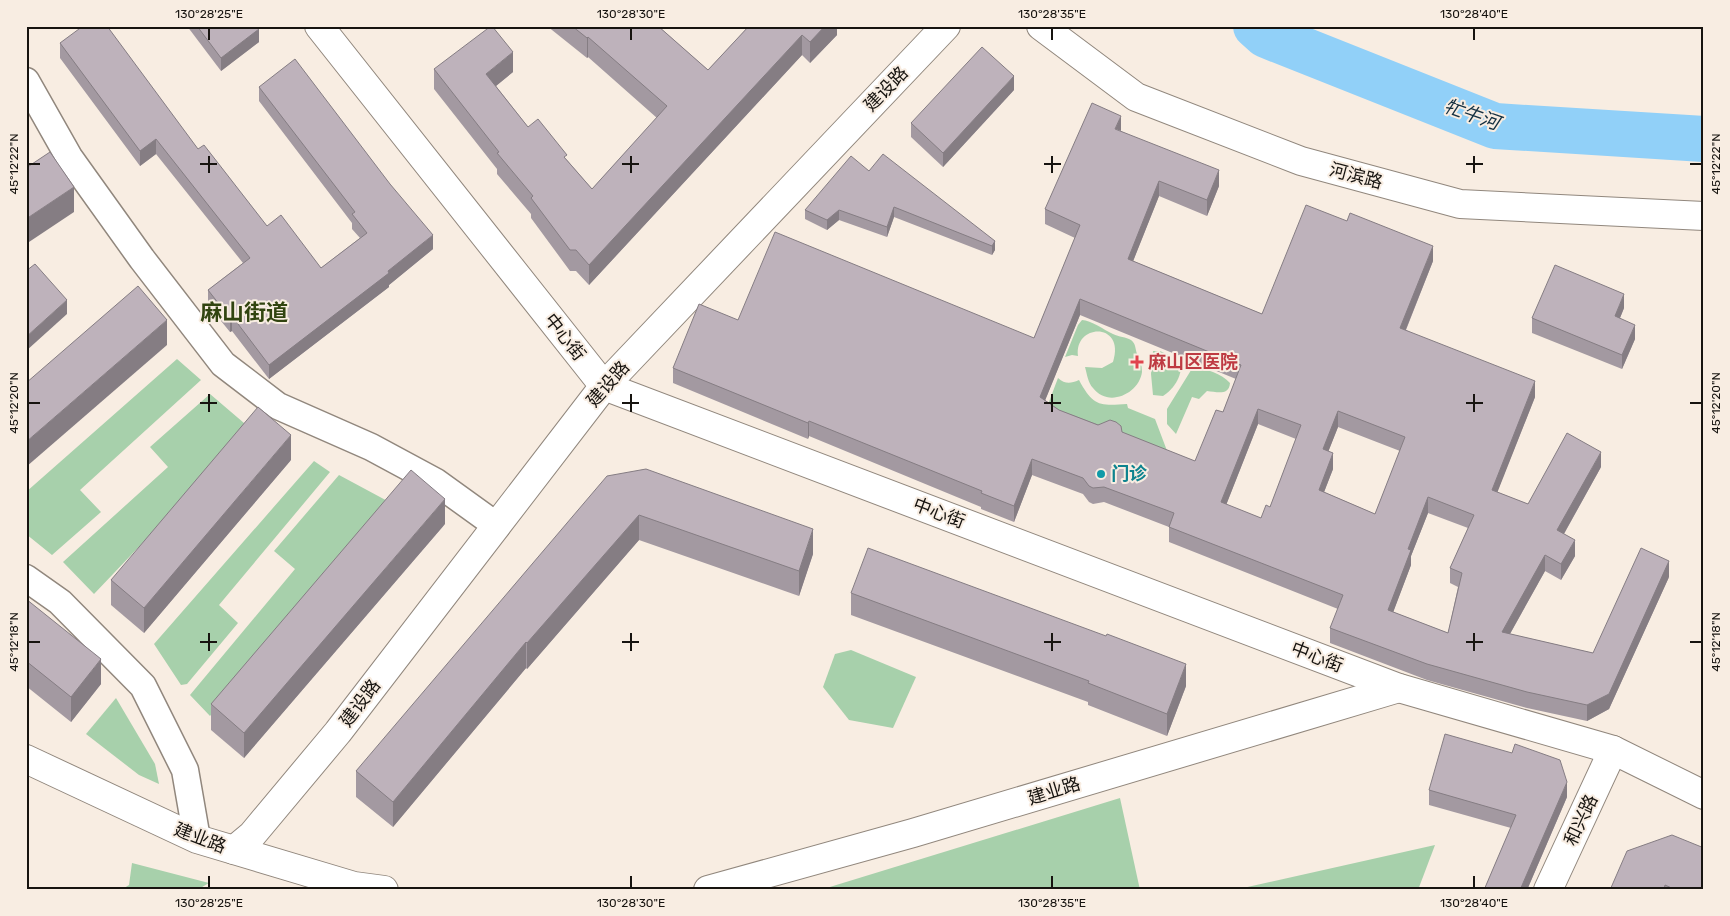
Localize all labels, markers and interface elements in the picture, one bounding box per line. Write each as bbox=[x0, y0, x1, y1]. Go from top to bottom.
text: 130°28'25"E bbox=[175, 7, 243, 21]
text: 130°28'30"E bbox=[597, 7, 665, 21]
text: 130°28'35"E bbox=[1018, 7, 1086, 21]
text: 130°28'40"E bbox=[1440, 7, 1508, 21]
street label: 建设路 bbox=[859, 62, 913, 116]
water label: 牤牛河 bbox=[1441, 94, 1506, 136]
text: 45°12'22"N bbox=[7, 134, 21, 194]
text: 45°12'22"N bbox=[1709, 134, 1723, 194]
street label: 河滨路 bbox=[1327, 158, 1385, 194]
district label: 麻山街道 bbox=[200, 299, 288, 326]
street label: 中心街 bbox=[540, 309, 590, 365]
place label: 麻山区医院 bbox=[1148, 351, 1238, 373]
marker: 麻山区医院 bbox=[1130, 355, 1144, 369]
street label: 建设路 bbox=[582, 356, 634, 412]
text: 45°12'20"N bbox=[7, 372, 21, 434]
text: 45°12'20"N bbox=[1709, 372, 1723, 434]
place label: 门诊 bbox=[1111, 463, 1147, 485]
marker: 门诊 bbox=[1095, 468, 1107, 480]
street label: 中心街 bbox=[910, 493, 968, 533]
text: 45°12'18"N bbox=[7, 612, 21, 672]
text: 45°12'18"N bbox=[1709, 612, 1723, 672]
street label: 中心街 bbox=[1288, 637, 1346, 677]
street label: 建设路 bbox=[335, 675, 385, 731]
street label: 建业路 bbox=[1025, 773, 1083, 809]
street label: 和兴路 bbox=[1560, 791, 1602, 849]
street label: 建业路 bbox=[171, 818, 229, 858]
text: 130°28'25"E bbox=[175, 896, 243, 910]
text: 130°28'30"E bbox=[597, 896, 665, 910]
text: 130°28'35"E bbox=[1018, 896, 1086, 910]
text: 130°28'40"E bbox=[1440, 896, 1508, 910]

